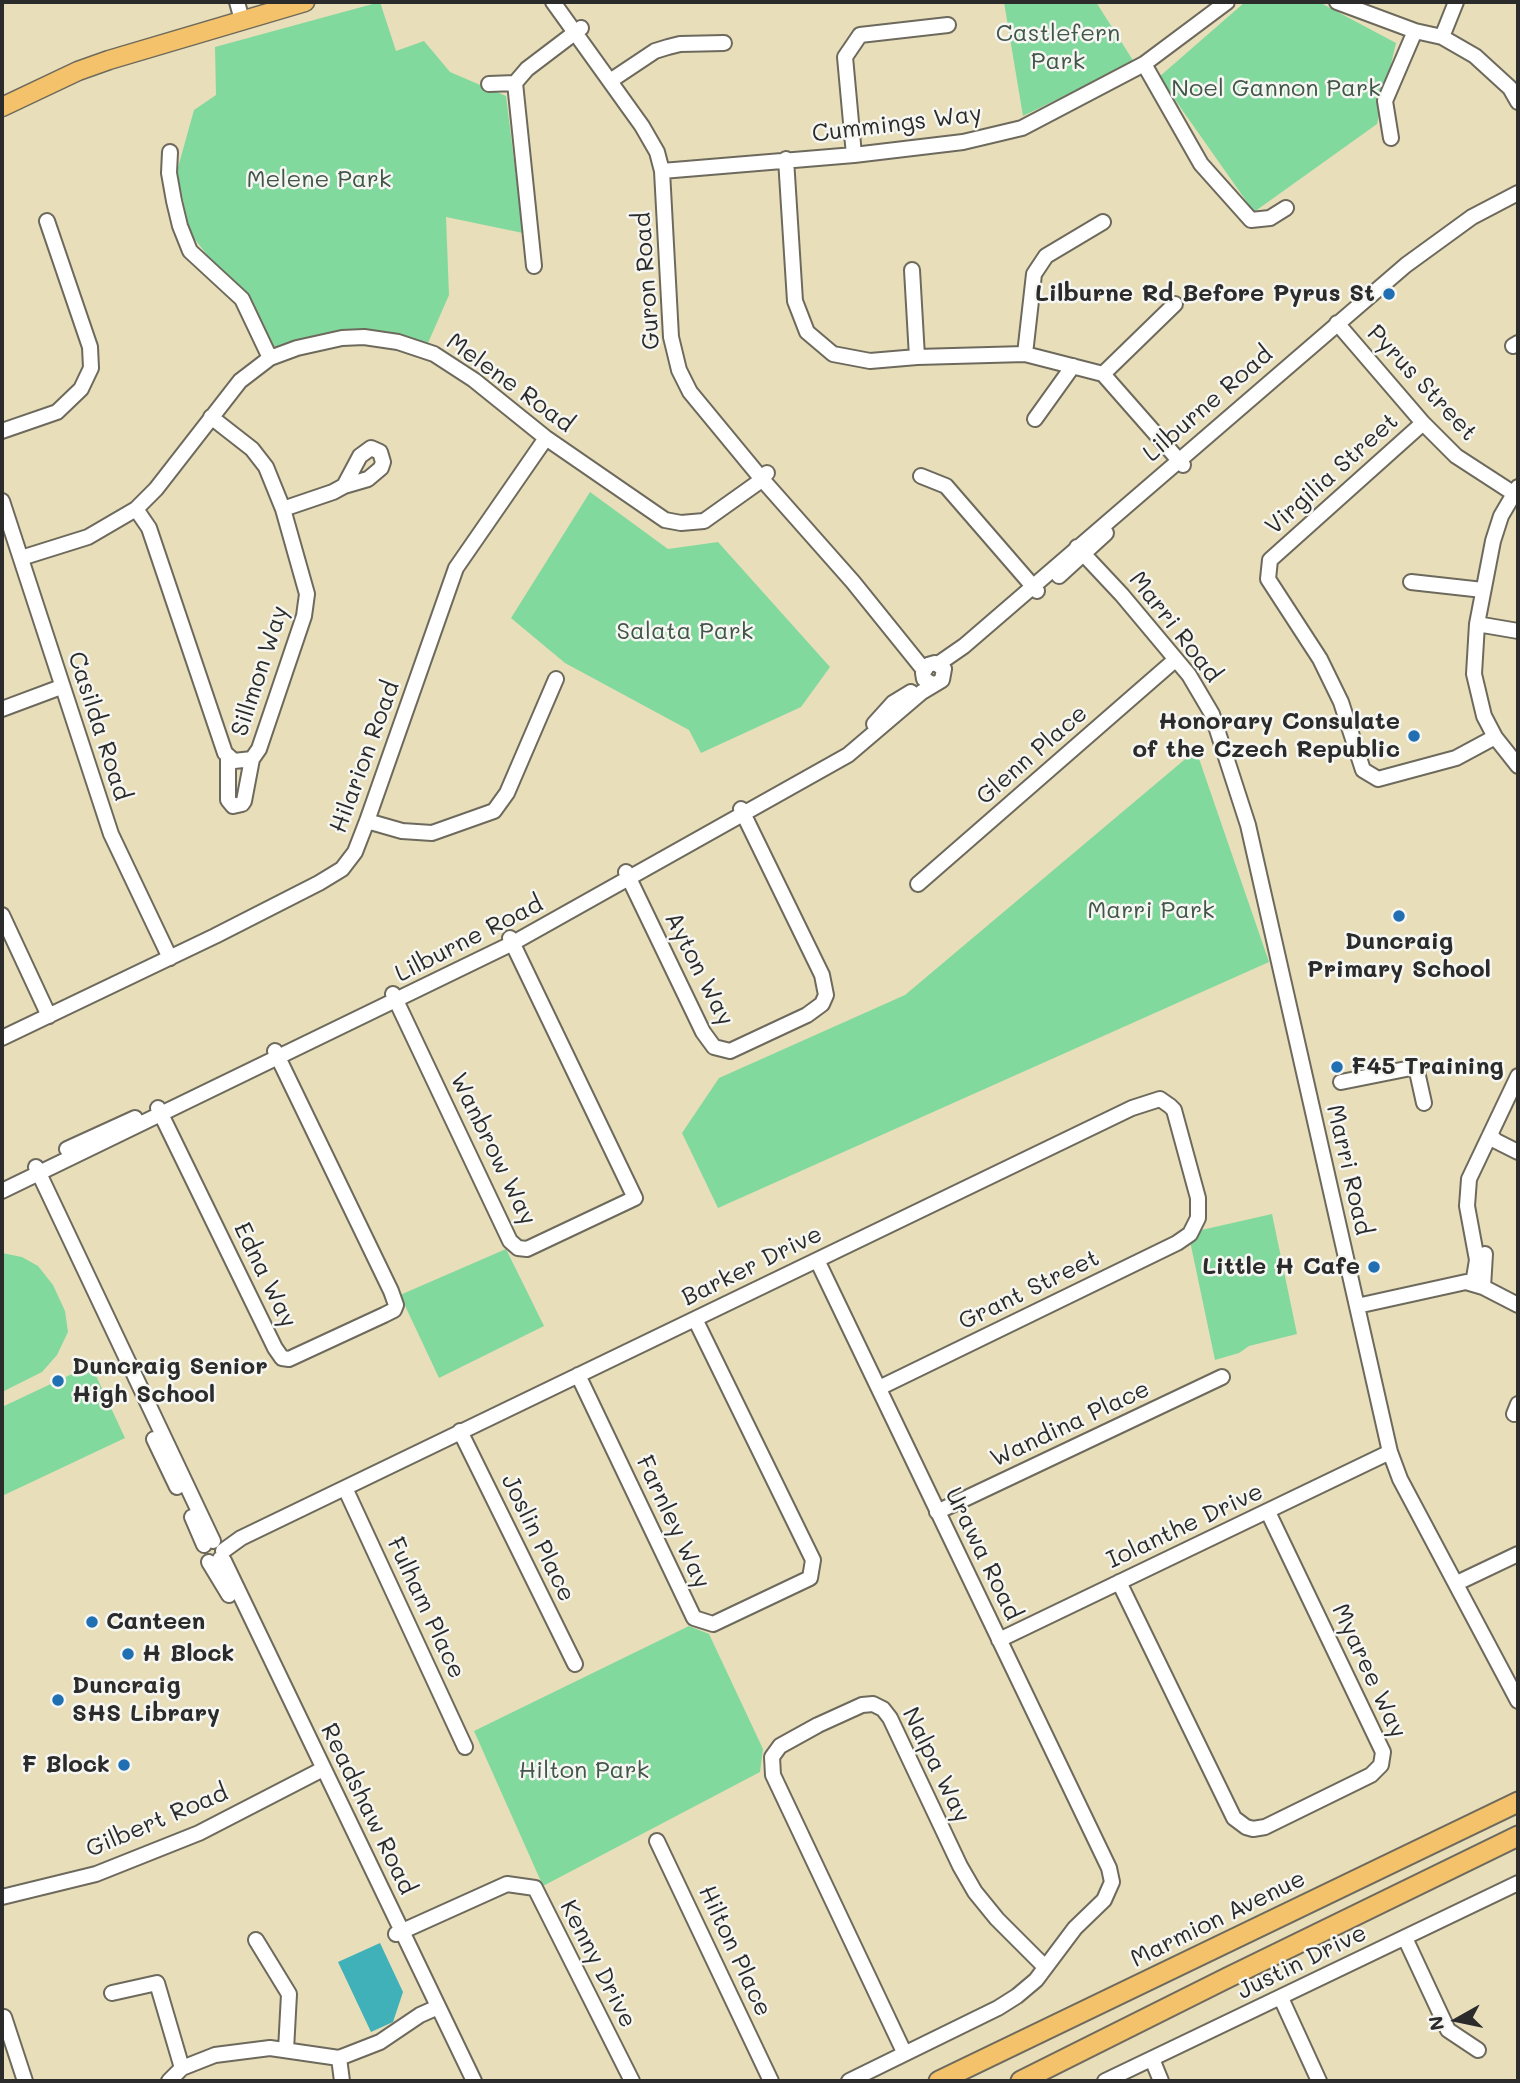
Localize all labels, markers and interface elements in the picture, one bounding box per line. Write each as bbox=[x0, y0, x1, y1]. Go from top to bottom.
park label: Castlefern Park bbox=[996, 20, 1120, 76]
park label: Noel Gannon Park bbox=[1171, 75, 1381, 103]
street label: Cummings Way bbox=[810, 99, 984, 149]
park label: Melene Park bbox=[246, 166, 392, 194]
street label: Guron Road bbox=[628, 211, 666, 351]
place label: Lilburne Rd Before Pyrus St bbox=[1035, 280, 1375, 308]
marker: Lilburne Rd Before Pyrus St bbox=[1381, 286, 1397, 302]
street label: Pyrus Street bbox=[1361, 319, 1483, 447]
street label: Melene Road bbox=[441, 327, 579, 439]
street label: Lilburne Road bbox=[1137, 340, 1279, 468]
street label: Virgilia Street bbox=[1260, 407, 1404, 541]
street label: Marri Road bbox=[1123, 566, 1227, 688]
street label: Sillmon Way bbox=[225, 602, 295, 740]
park label: Salata Park bbox=[616, 618, 754, 646]
street label: Casilda Road bbox=[61, 648, 137, 804]
street label: Hilarion Road bbox=[324, 677, 406, 837]
street label: Glenn Place bbox=[971, 699, 1093, 811]
place label: Honorary Consulate of the Czech Republic bbox=[1132, 708, 1400, 764]
marker: Honorary Consulate of the Czech Republic bbox=[1406, 728, 1422, 744]
street label: Lilburne Road bbox=[390, 889, 548, 989]
park label: Marri Park bbox=[1087, 897, 1215, 925]
street label: Ayton Way bbox=[658, 907, 740, 1031]
marker: Duncraig Primary School bbox=[1391, 908, 1407, 924]
place label: Duncraig Primary School bbox=[1307, 928, 1491, 984]
place label: F45 Training bbox=[1351, 1053, 1504, 1081]
marker: F45 Training bbox=[1329, 1059, 1345, 1075]
street label: Wanbrow Way bbox=[444, 1068, 542, 1230]
street label: Marri Road bbox=[1320, 1102, 1378, 1238]
street label: Edna Way bbox=[227, 1218, 303, 1332]
street label: Barker Drive bbox=[677, 1220, 827, 1312]
street label: Grant Street bbox=[954, 1244, 1104, 1336]
place label: Little H Cafe bbox=[1202, 1253, 1360, 1281]
marker: Little H Cafe bbox=[1366, 1259, 1382, 1275]
place label: Duncraig Senior High School bbox=[72, 1353, 268, 1409]
marker: Duncraig Senior High School bbox=[50, 1373, 66, 1389]
street label: Wandina Place bbox=[986, 1375, 1154, 1473]
street label: Farnley Way bbox=[630, 1451, 716, 1593]
street label: Joslin Place bbox=[495, 1470, 581, 1606]
street label: Iolanthe Drive bbox=[1102, 1477, 1268, 1575]
street label: Urawa Road bbox=[938, 1483, 1028, 1625]
street label: Fulham Place bbox=[381, 1533, 471, 1683]
street label: Myaree Way bbox=[1325, 1599, 1413, 1743]
place label: Canteen bbox=[106, 1608, 205, 1636]
marker: Canteen bbox=[84, 1614, 100, 1630]
place label: H Block bbox=[142, 1640, 234, 1668]
marker: H Block bbox=[120, 1646, 136, 1662]
place label: Duncraig SHS Library bbox=[72, 1672, 220, 1728]
marker: Duncraig SHS Library bbox=[50, 1692, 66, 1708]
street label: Nalpa Way bbox=[896, 1703, 976, 1827]
street label: Readshaw Road bbox=[314, 1719, 422, 1899]
place label: F Block bbox=[21, 1751, 110, 1779]
marker: F Block bbox=[116, 1757, 132, 1773]
park label: Hilton Park bbox=[519, 1757, 649, 1785]
street label: Gilbert Road bbox=[82, 1778, 232, 1864]
street label: Marmion Avenue bbox=[1126, 1864, 1310, 1974]
street label: Hilton Place bbox=[692, 1881, 778, 2021]
street label: Kenny Drive bbox=[553, 1895, 643, 2033]
street label: Justin Drive bbox=[1233, 1918, 1371, 2006]
north arrow bbox=[1422, 1985, 1492, 2055]
text: N bbox=[1422, 2014, 1449, 2032]

